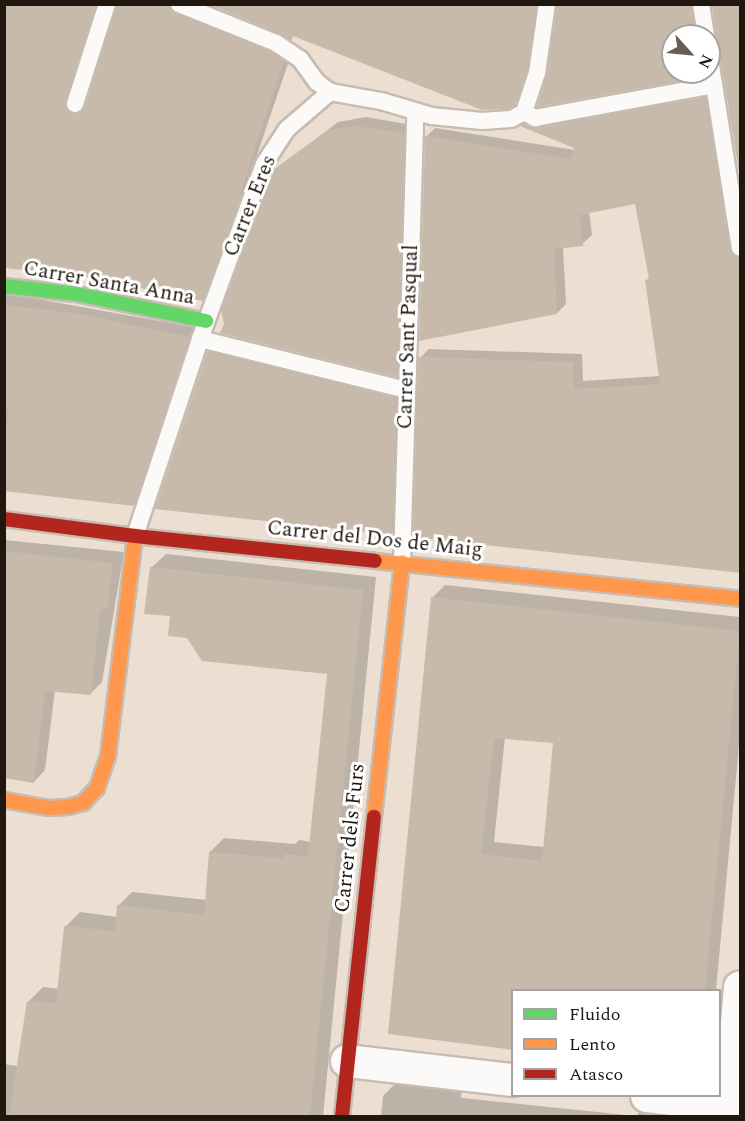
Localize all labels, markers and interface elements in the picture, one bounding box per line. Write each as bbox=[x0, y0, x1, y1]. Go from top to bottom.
north arrow bbox=[661, 24, 721, 84]
text: N bbox=[692, 50, 719, 73]
street label: Carrer Eres bbox=[218, 152, 282, 260]
street label: Carrer Sant Pasqual bbox=[392, 244, 424, 430]
street label: Carrer Santa Anna bbox=[21, 256, 197, 310]
street label: Carrer del Dos de Maig bbox=[266, 515, 484, 563]
street label: Carrer dels Furs bbox=[330, 762, 370, 914]
legend bbox=[511, 989, 721, 1097]
text: Fluido bbox=[569, 1001, 621, 1028]
text: Lento bbox=[569, 1031, 616, 1058]
text: Atasco bbox=[569, 1061, 623, 1088]

